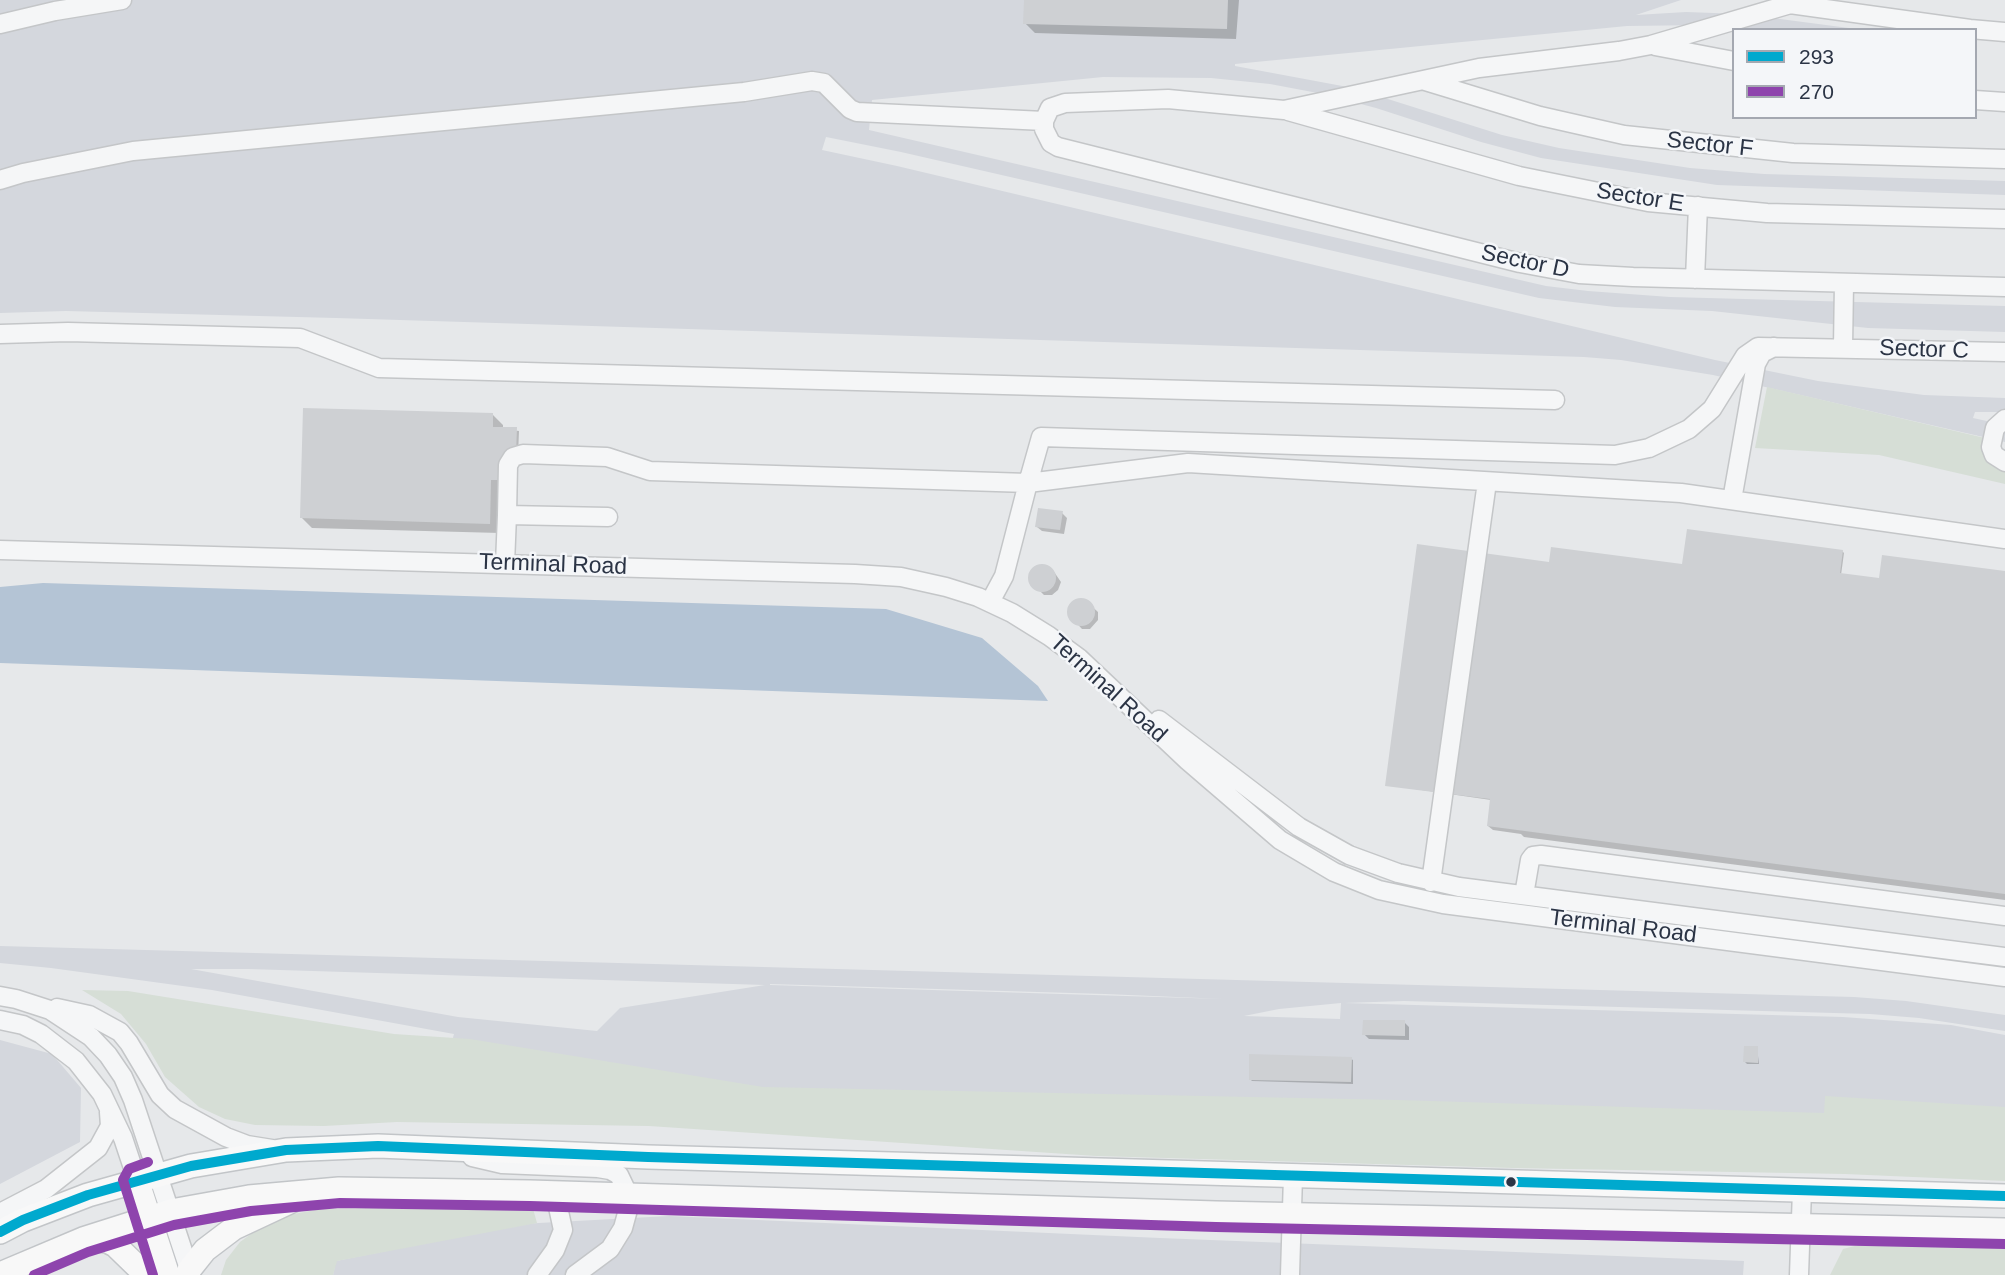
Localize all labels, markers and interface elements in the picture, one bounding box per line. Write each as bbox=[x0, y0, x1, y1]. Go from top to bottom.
legend bbox=[1732, 28, 1977, 119]
text: 293 bbox=[1799, 45, 1834, 68]
text: 270 bbox=[1799, 80, 1834, 103]
street label: Sector F bbox=[1665, 127, 1755, 163]
street label: Sector E bbox=[1594, 177, 1686, 219]
street label: Sector D bbox=[1478, 239, 1572, 285]
street label: Sector C bbox=[1879, 335, 1969, 365]
street label: Terminal Road bbox=[478, 549, 628, 581]
street label: Terminal Road bbox=[1044, 629, 1172, 749]
street label: Terminal Road bbox=[1548, 904, 1698, 950]
unlabelled marker bbox=[1504, 1175, 1518, 1189]

